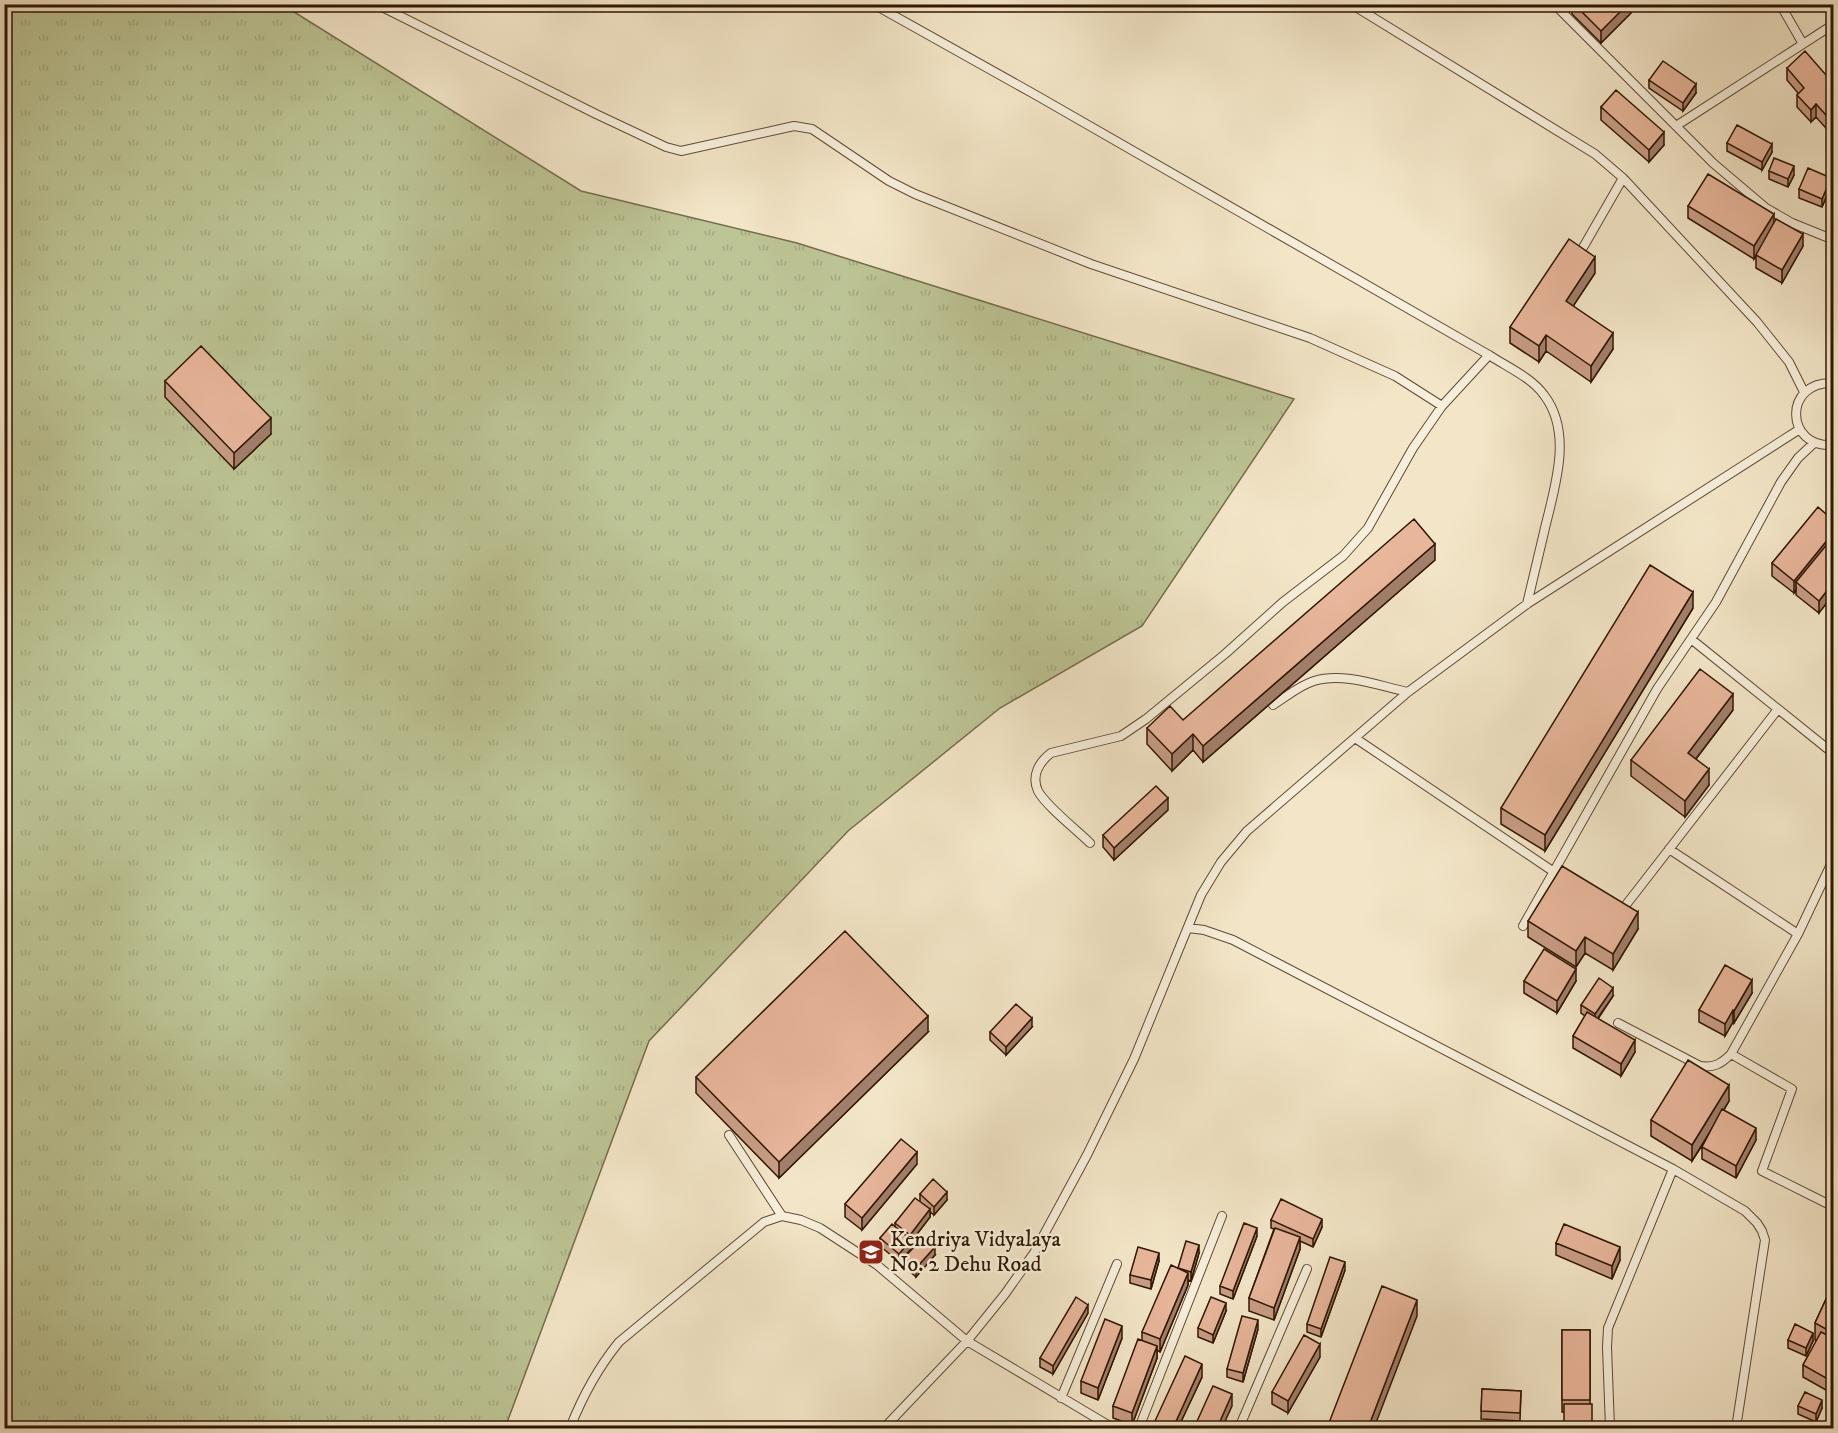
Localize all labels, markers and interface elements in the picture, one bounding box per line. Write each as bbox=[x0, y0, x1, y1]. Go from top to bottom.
place label: Kendriya Vidyalaya No. 2 Dehu Road bbox=[890, 1226, 1061, 1278]
school or university icon: Kendriya Vidyalaya No. 2 Dehu Road bbox=[856, 1237, 886, 1267]

